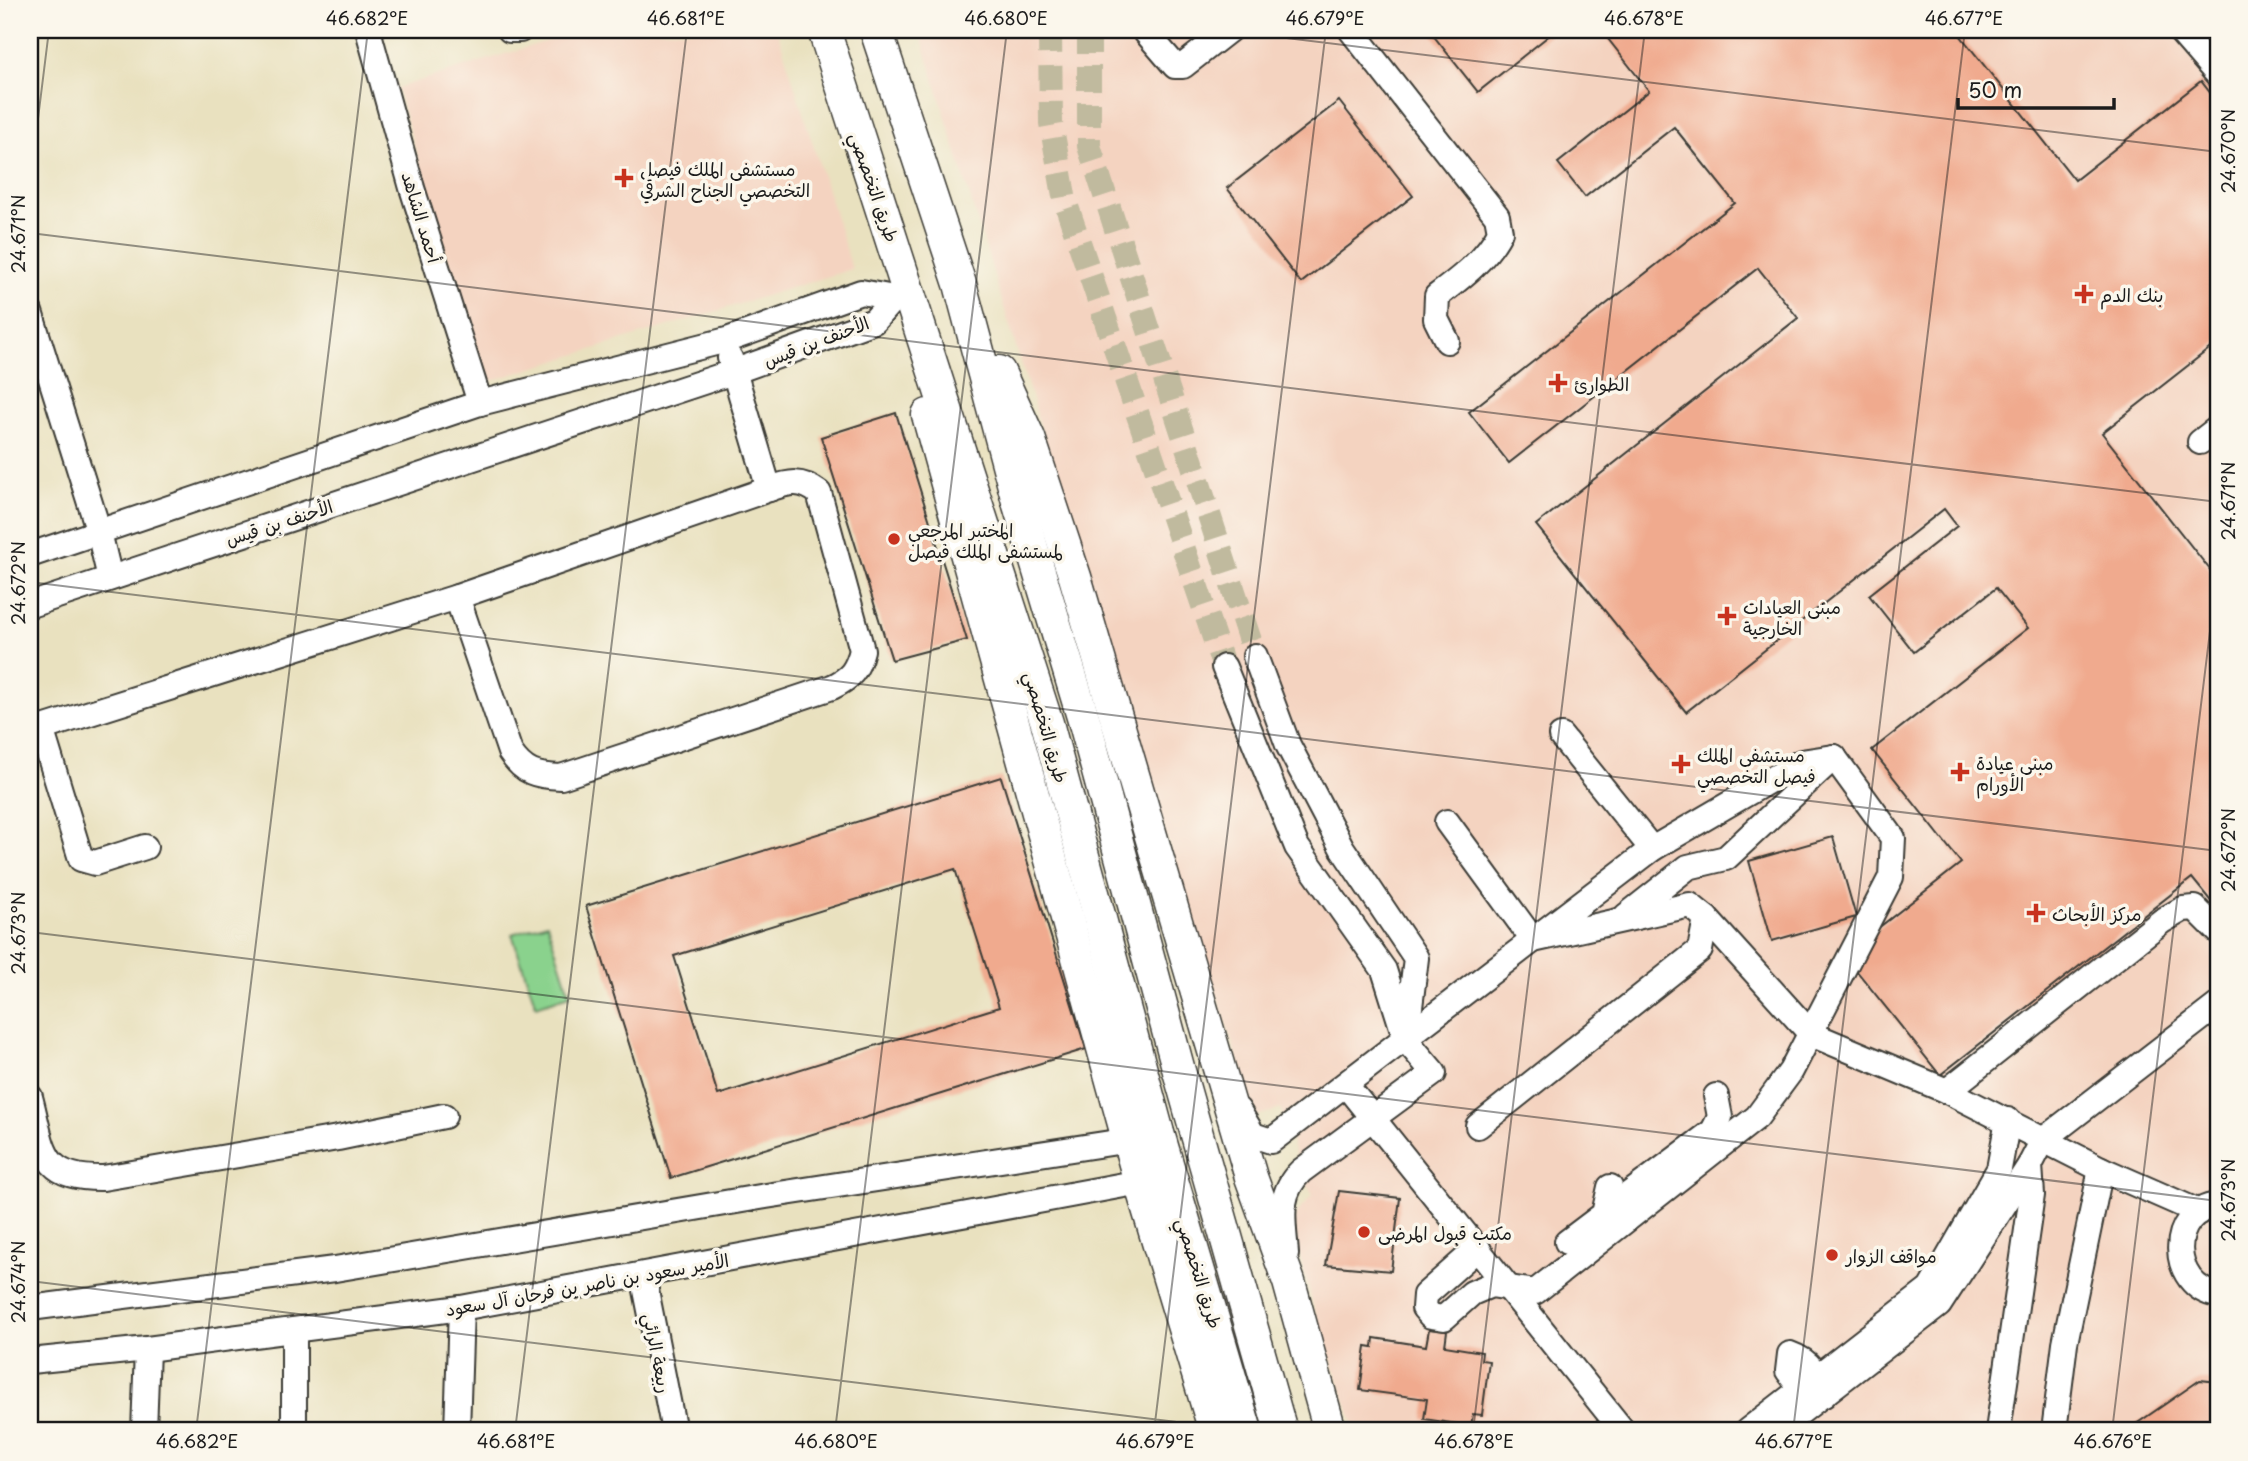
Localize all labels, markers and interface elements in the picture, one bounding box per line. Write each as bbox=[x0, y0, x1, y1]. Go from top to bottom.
text: 46.682°E bbox=[326, 4, 408, 31]
text: 46.681°E bbox=[647, 4, 725, 31]
text: 46.680°E bbox=[964, 4, 1048, 31]
text: 46.679°E bbox=[1285, 4, 1365, 31]
text: 46.678°E bbox=[1604, 4, 1684, 31]
text: 46.677°E bbox=[1925, 4, 2003, 31]
scale bar bbox=[1958, 66, 2113, 110]
text: 50 m bbox=[1968, 73, 2022, 105]
text: 24.670°N bbox=[2214, 109, 2241, 193]
street label: طريق التخصصي bbox=[840, 128, 906, 247]
place label: مستشفى الملك فيصل التخصصي الجناح الشرقي bbox=[640, 155, 810, 207]
street label: أحمد الشاهد bbox=[395, 168, 449, 266]
marker: مستشفى الملك فيصل التخصصي الجناح الشرقي bbox=[614, 168, 634, 188]
text: 24.671°N bbox=[4, 194, 31, 274]
place label: بنك الدم bbox=[2100, 281, 2163, 310]
marker: بنك الدم bbox=[2074, 284, 2094, 304]
street label: الأحنف بن قيس bbox=[759, 308, 873, 374]
place label: الطوارئ bbox=[1574, 370, 1629, 397]
marker: الطوارئ bbox=[1548, 373, 1568, 393]
text: 24.671°N bbox=[2214, 461, 2241, 541]
street label: الأحنف بن قيس bbox=[222, 492, 336, 552]
place label: المختبر المرجعي لمستشفى الملك فيصل bbox=[908, 516, 1063, 564]
marker: المختبر المرجعي لمستشفى الملك فيصل bbox=[886, 531, 902, 547]
text: 24.672°N bbox=[4, 541, 31, 625]
place label: مبنى العيادات الخارجية bbox=[1743, 593, 1841, 641]
marker: مبنى العيادات الخارجية bbox=[1717, 606, 1737, 626]
street label: طريق التخصصي bbox=[1014, 668, 1076, 787]
place label: مستشفى الملك فيصل التخصصي bbox=[1697, 741, 1816, 793]
place label: مبنى عيادة الأورام bbox=[1976, 749, 2054, 799]
marker: مستشفى الملك فيصل التخصصي bbox=[1671, 754, 1691, 774]
marker: مبنى عيادة الأورام bbox=[1950, 762, 1970, 782]
text: 24.672°N bbox=[2214, 808, 2241, 892]
text: 24.673°N bbox=[4, 891, 31, 975]
place label: مركز الأبحاث bbox=[2052, 900, 2141, 927]
marker: مركز الأبحاث bbox=[2026, 903, 2046, 923]
text: 24.673°N bbox=[2214, 1158, 2241, 1242]
street label: طريق التخصصي bbox=[1167, 1214, 1230, 1333]
place label: مكتب قبول المرضى bbox=[1378, 1219, 1512, 1246]
marker: مكتب قبول المرضى bbox=[1356, 1224, 1372, 1240]
text: 24.674°N bbox=[4, 1240, 31, 1324]
place label: مواقف الزوار bbox=[1844, 1242, 1937, 1269]
street label: الأمير سعود بن ناصر بن فرحان آل سعود bbox=[443, 1246, 731, 1322]
marker: مواقف الزوار bbox=[1824, 1247, 1840, 1263]
street label: ربيعة الرائي bbox=[633, 1311, 679, 1396]
text: 46.682°E bbox=[156, 1427, 238, 1454]
text: 46.681°E bbox=[477, 1427, 555, 1454]
text: 46.680°E bbox=[794, 1427, 878, 1454]
text: 46.679°E bbox=[1115, 1427, 1195, 1454]
text: 46.678°E bbox=[1434, 1427, 1514, 1454]
text: 46.677°E bbox=[1755, 1427, 1833, 1454]
text: 46.676°E bbox=[2074, 1427, 2152, 1454]

